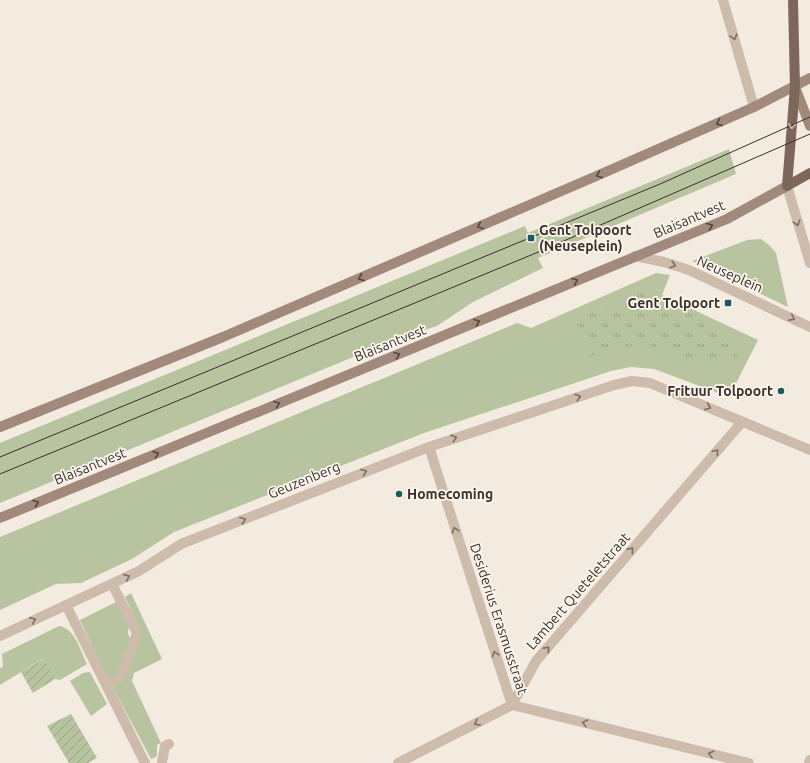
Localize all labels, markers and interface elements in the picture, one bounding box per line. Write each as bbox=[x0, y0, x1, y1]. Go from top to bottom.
one-way arrow bbox=[729, 34, 738, 41]
one-way arrow bbox=[715, 119, 722, 127]
one-way arrow bbox=[787, 123, 796, 129]
one-way arrow bbox=[596, 170, 604, 178]
street label: Blaisantvest bbox=[651, 197, 728, 241]
one-way arrow bbox=[793, 220, 801, 227]
one-way arrow bbox=[477, 221, 484, 229]
place label: Gent Tolpoort (Neuseplein) bbox=[539, 222, 631, 254]
one-way arrow bbox=[707, 222, 714, 230]
marker: Gent Tolpoort (Neuseplein) bbox=[526, 233, 536, 243]
street label: Neuseplein bbox=[695, 252, 765, 296]
one-way arrow bbox=[670, 260, 677, 269]
one-way arrow bbox=[357, 273, 364, 281]
one-way arrow bbox=[572, 278, 579, 286]
place label: Gent Tolpoort bbox=[628, 295, 720, 311]
marker: Gent Tolpoort bbox=[723, 298, 733, 308]
one-way arrow bbox=[788, 313, 795, 321]
one-way arrow bbox=[473, 319, 480, 327]
street label: Blaisantvest bbox=[352, 321, 429, 365]
one-way arrow bbox=[392, 352, 400, 360]
place label: Frituur Tolpoort bbox=[667, 383, 773, 399]
marker: Frituur Tolpoort bbox=[776, 386, 786, 396]
one-way arrow bbox=[574, 393, 581, 402]
one-way arrow bbox=[273, 401, 280, 409]
one-way arrow bbox=[704, 403, 711, 411]
one-way arrow bbox=[451, 434, 458, 443]
street label: Blaisantvest bbox=[52, 444, 129, 488]
one-way arrow bbox=[712, 449, 719, 456]
one-way arrow bbox=[153, 450, 160, 458]
street label: Geuzenberg bbox=[266, 458, 342, 502]
one-way arrow bbox=[360, 469, 368, 477]
place label: Homecoming bbox=[407, 486, 493, 502]
marker: Homecoming bbox=[394, 489, 404, 499]
one-way arrow bbox=[33, 500, 40, 508]
one-way arrow bbox=[240, 516, 247, 524]
one-way arrow bbox=[452, 526, 460, 533]
street label: Lambert Queteletstraat bbox=[523, 529, 633, 653]
street label: Desiderius Erasmusstraat bbox=[467, 541, 531, 697]
one-way arrow bbox=[627, 547, 634, 555]
one-way arrow bbox=[123, 574, 130, 582]
one-way arrow bbox=[29, 617, 36, 625]
one-way arrow bbox=[542, 646, 549, 653]
one-way arrow bbox=[491, 650, 500, 657]
one-way arrow bbox=[473, 718, 481, 726]
one-way arrow bbox=[582, 720, 588, 728]
one-way arrow bbox=[708, 750, 715, 758]

